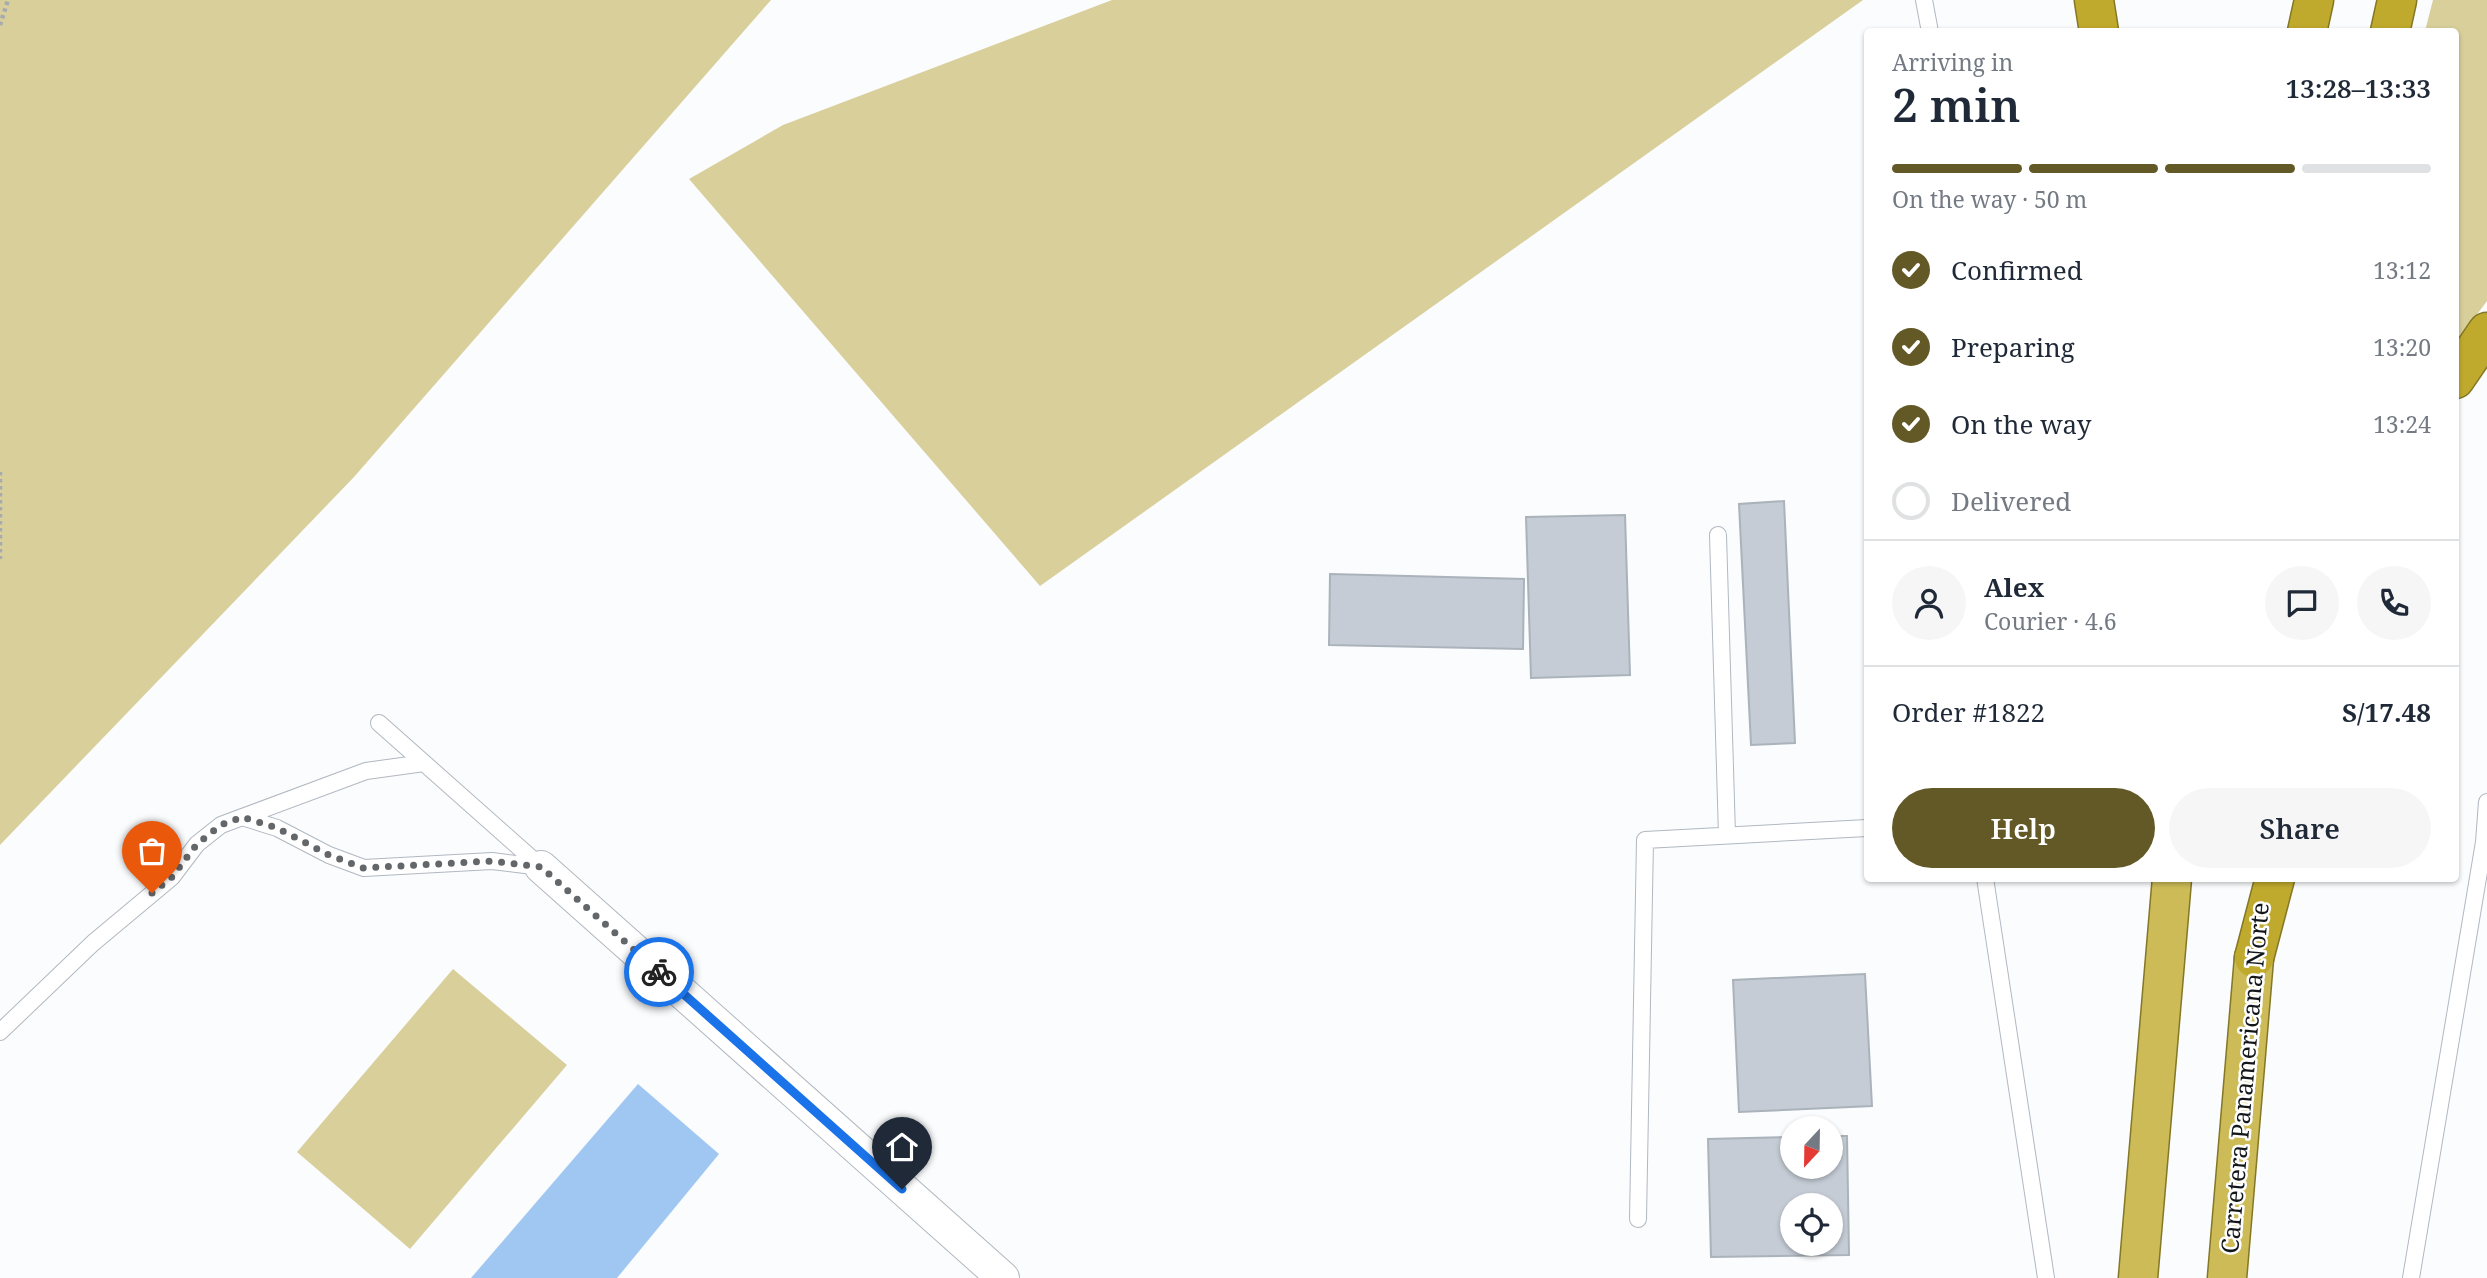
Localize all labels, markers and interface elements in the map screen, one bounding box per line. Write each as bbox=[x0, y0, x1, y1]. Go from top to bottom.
text: Arriving in bbox=[1892, 46, 2013, 78]
text: 13:28–13:33 bbox=[2285, 70, 2431, 106]
text: 2 min bbox=[1892, 73, 2020, 135]
text: On the way · 50 m bbox=[1892, 183, 2087, 215]
icon: check bbox=[1892, 251, 1930, 289]
text: Confirmed bbox=[1951, 252, 2083, 288]
text: 13:12 bbox=[2373, 254, 2431, 286]
icon: check bbox=[1892, 328, 1930, 366]
text: Preparing bbox=[1951, 329, 2075, 365]
text: 13:20 bbox=[2373, 331, 2431, 363]
icon: check bbox=[1892, 405, 1930, 443]
text: On the way bbox=[1951, 406, 2091, 442]
text: 13:24 bbox=[2373, 408, 2431, 440]
text: Delivered bbox=[1951, 483, 2071, 519]
button: person bbox=[1892, 566, 1966, 640]
button: chat bbox=[2265, 566, 2339, 640]
button: phone bbox=[2357, 566, 2431, 640]
text: Alex bbox=[1984, 569, 2044, 605]
text: Courier · 4.6 bbox=[1984, 605, 2117, 637]
text: Order #1822 bbox=[1892, 694, 2045, 730]
text: S/17.48 bbox=[2342, 694, 2431, 730]
button: Help bbox=[1892, 788, 2155, 868]
button: Share bbox=[2169, 788, 2431, 868]
pin bbox=[122, 821, 182, 893]
icon: bag bbox=[133, 832, 171, 870]
street label: Carretera Panamericana Norte bbox=[2212, 901, 2276, 1255]
courier bbox=[624, 937, 694, 1007]
icon: bike bbox=[640, 953, 678, 991]
north arrow bbox=[1780, 1116, 1843, 1180]
map controls bbox=[1780, 1116, 1843, 1256]
pin bbox=[872, 1117, 932, 1189]
icon: home bbox=[883, 1128, 921, 1166]
button: locate bbox=[1780, 1193, 1843, 1256]

